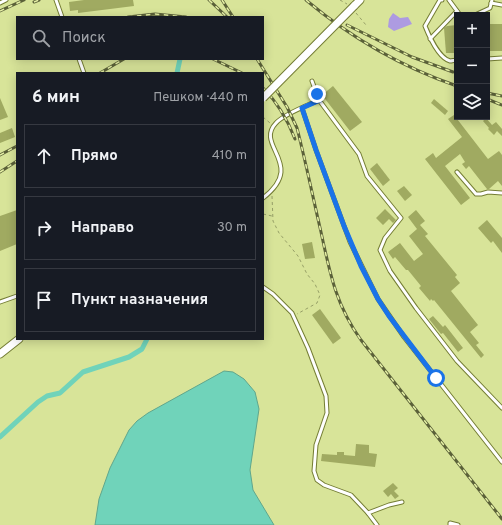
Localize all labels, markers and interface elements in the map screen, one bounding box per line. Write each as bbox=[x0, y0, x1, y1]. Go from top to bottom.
map controls bbox=[454, 12, 490, 120]
button: + bbox=[454, 12, 490, 48]
search box bbox=[16, 16, 264, 60]
icon: search bbox=[30, 27, 52, 49]
text: Поиск bbox=[62, 29, 106, 48]
button: − bbox=[454, 48, 490, 84]
button: layers bbox=[454, 84, 490, 120]
route end bbox=[308, 85, 326, 103]
text: 6 мин bbox=[32, 87, 80, 109]
text: Пешком · 440 m bbox=[153, 90, 248, 106]
icon: ahead bbox=[33, 145, 55, 167]
text: Прямо bbox=[71, 147, 118, 166]
text: 410 m bbox=[212, 148, 247, 164]
icon: right bbox=[33, 217, 55, 239]
text: Направо bbox=[71, 219, 134, 238]
text: 30 m bbox=[217, 220, 247, 236]
icon: arrive bbox=[33, 289, 55, 311]
text: Пункт назначения bbox=[71, 291, 208, 310]
route start bbox=[427, 369, 445, 387]

